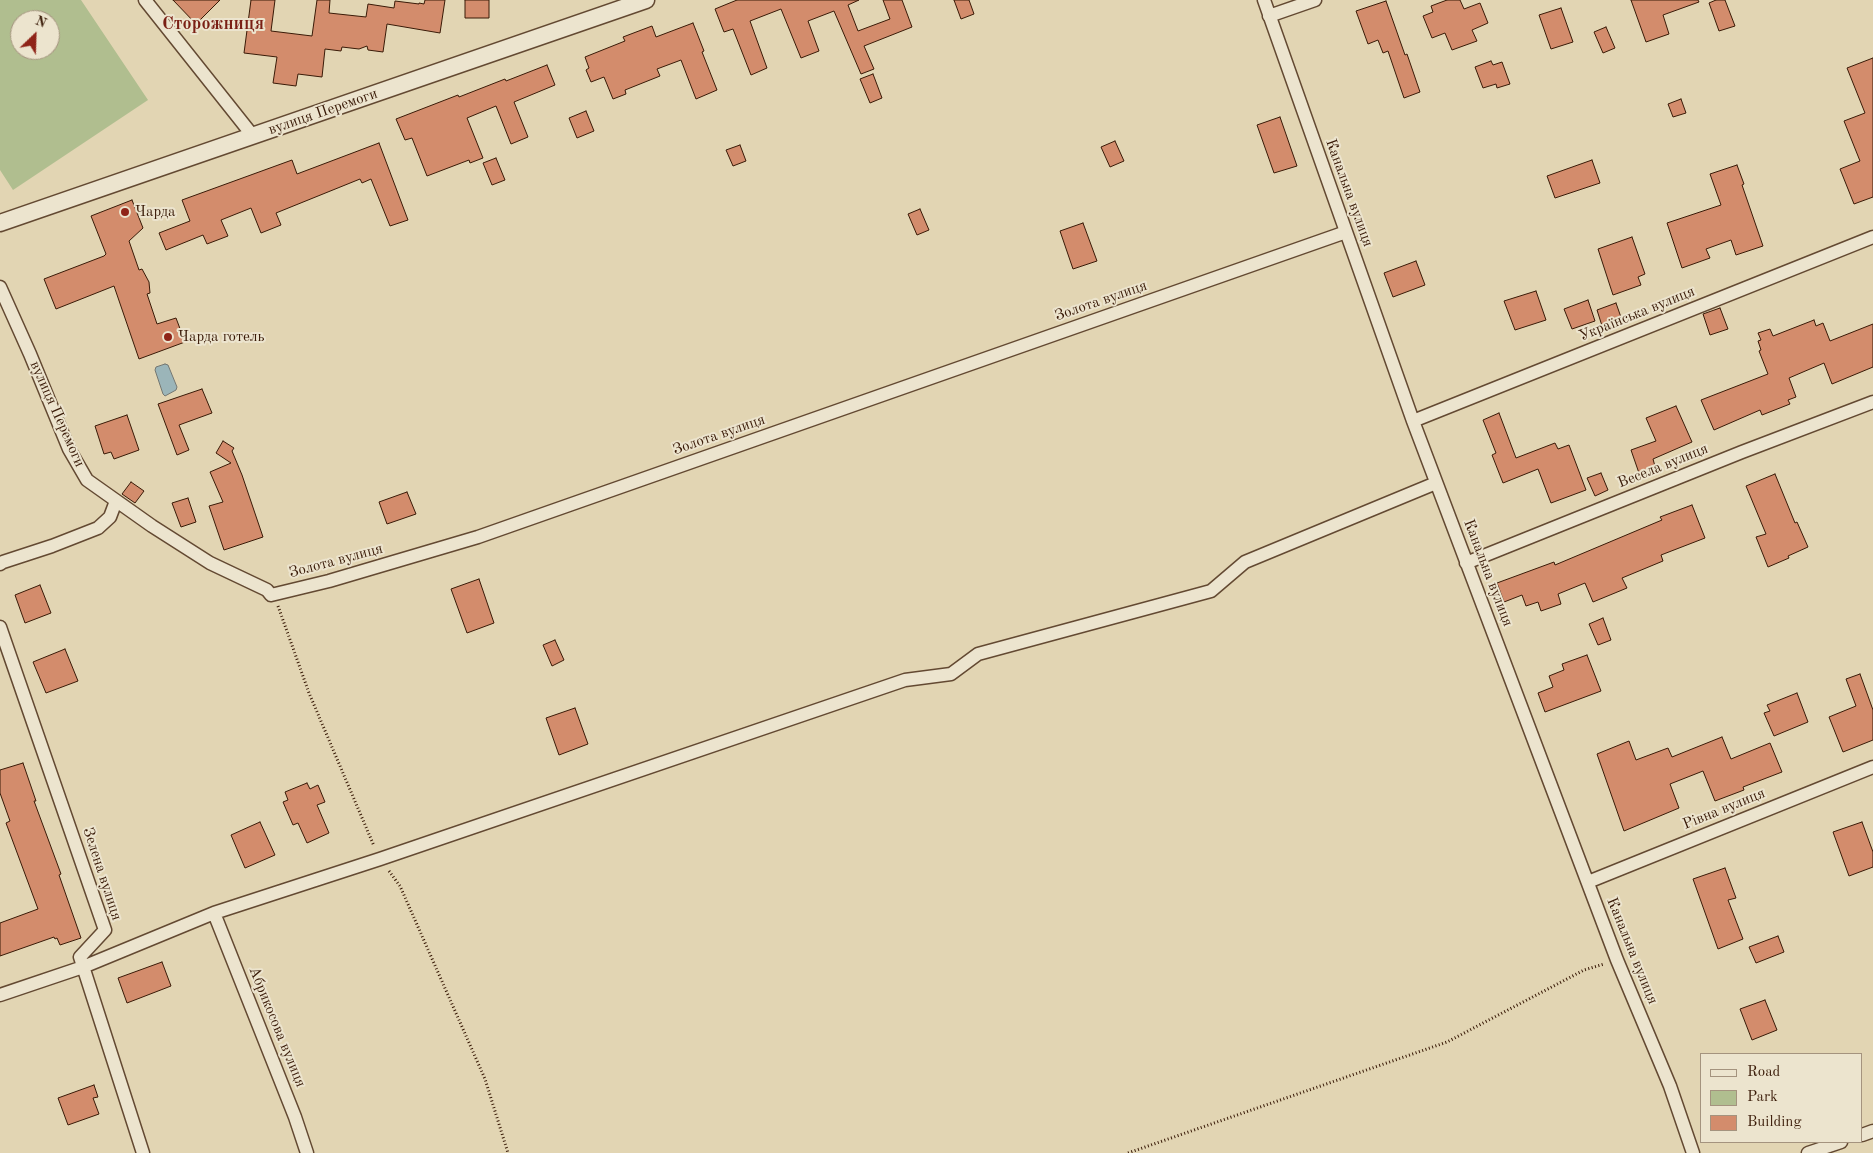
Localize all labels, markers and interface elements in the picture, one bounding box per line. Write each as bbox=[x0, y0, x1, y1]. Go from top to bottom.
north arrow bbox=[10, 10, 60, 60]
district label: Сторожниця bbox=[162, 13, 264, 35]
text: N bbox=[33, 14, 48, 31]
street label: вулиця Перемоги bbox=[266, 85, 380, 139]
street label: Канальна вулиця bbox=[1321, 137, 1377, 249]
place label: Чарда bbox=[135, 203, 175, 221]
marker: Чарда bbox=[119, 206, 131, 218]
street label: Золота вулиця bbox=[1052, 277, 1150, 325]
street label: Українська вулиця bbox=[1576, 283, 1698, 345]
place label: Чарда готель bbox=[178, 328, 264, 346]
marker: Чарда готель bbox=[162, 331, 174, 343]
street label: вулиця Перемоги bbox=[26, 358, 88, 470]
street label: Золота вулиця bbox=[670, 411, 768, 459]
street label: Весела вулиця bbox=[1615, 440, 1711, 492]
street label: Канальна вулиця bbox=[1459, 517, 1517, 629]
street label: Золота вулиця bbox=[287, 540, 385, 582]
street label: Рівна вулиця bbox=[1680, 784, 1768, 834]
street label: Зелена вулиця bbox=[79, 825, 125, 923]
street label: Канальна вулиця bbox=[1602, 895, 1662, 1007]
street label: Абрикосова вулиця bbox=[245, 964, 309, 1090]
legend bbox=[1700, 1053, 1863, 1143]
text: Road bbox=[1747, 1065, 1780, 1080]
text: Park bbox=[1747, 1090, 1778, 1105]
text: Building bbox=[1747, 1115, 1802, 1130]

